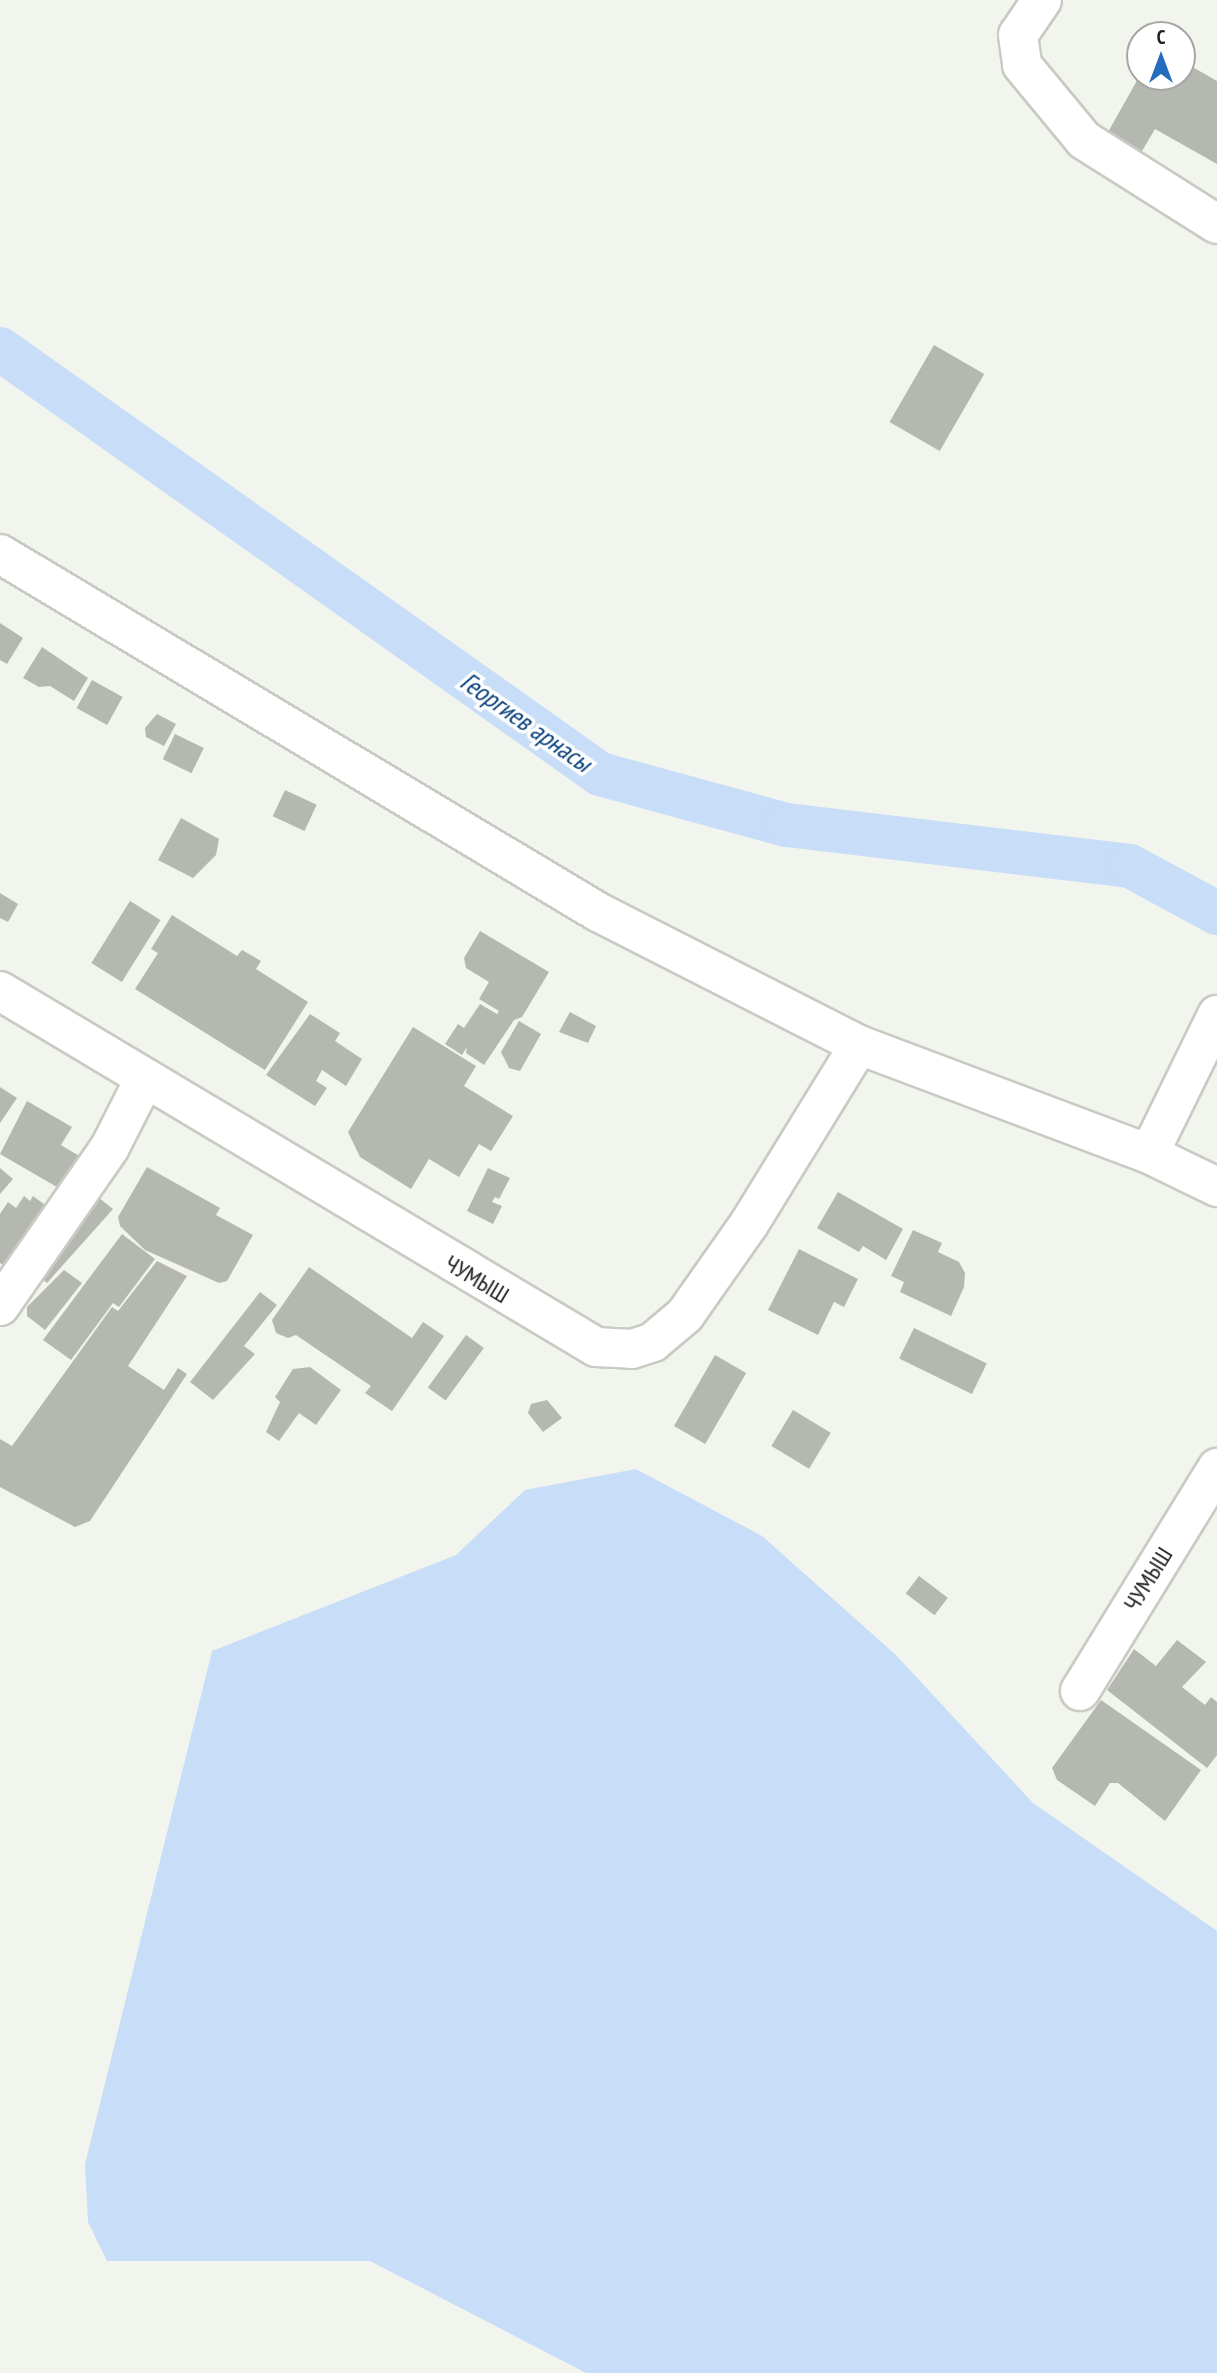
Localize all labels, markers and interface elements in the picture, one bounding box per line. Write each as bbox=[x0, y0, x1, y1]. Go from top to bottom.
north arrow bbox=[1126, 21, 1196, 91]
text: С bbox=[1157, 25, 1165, 49]
water label: Георгиев арнасы bbox=[455, 665, 597, 779]
street label: ЧУМЫШ bbox=[440, 1249, 514, 1309]
street label: ЧУМЫШ bbox=[1117, 1542, 1179, 1616]

